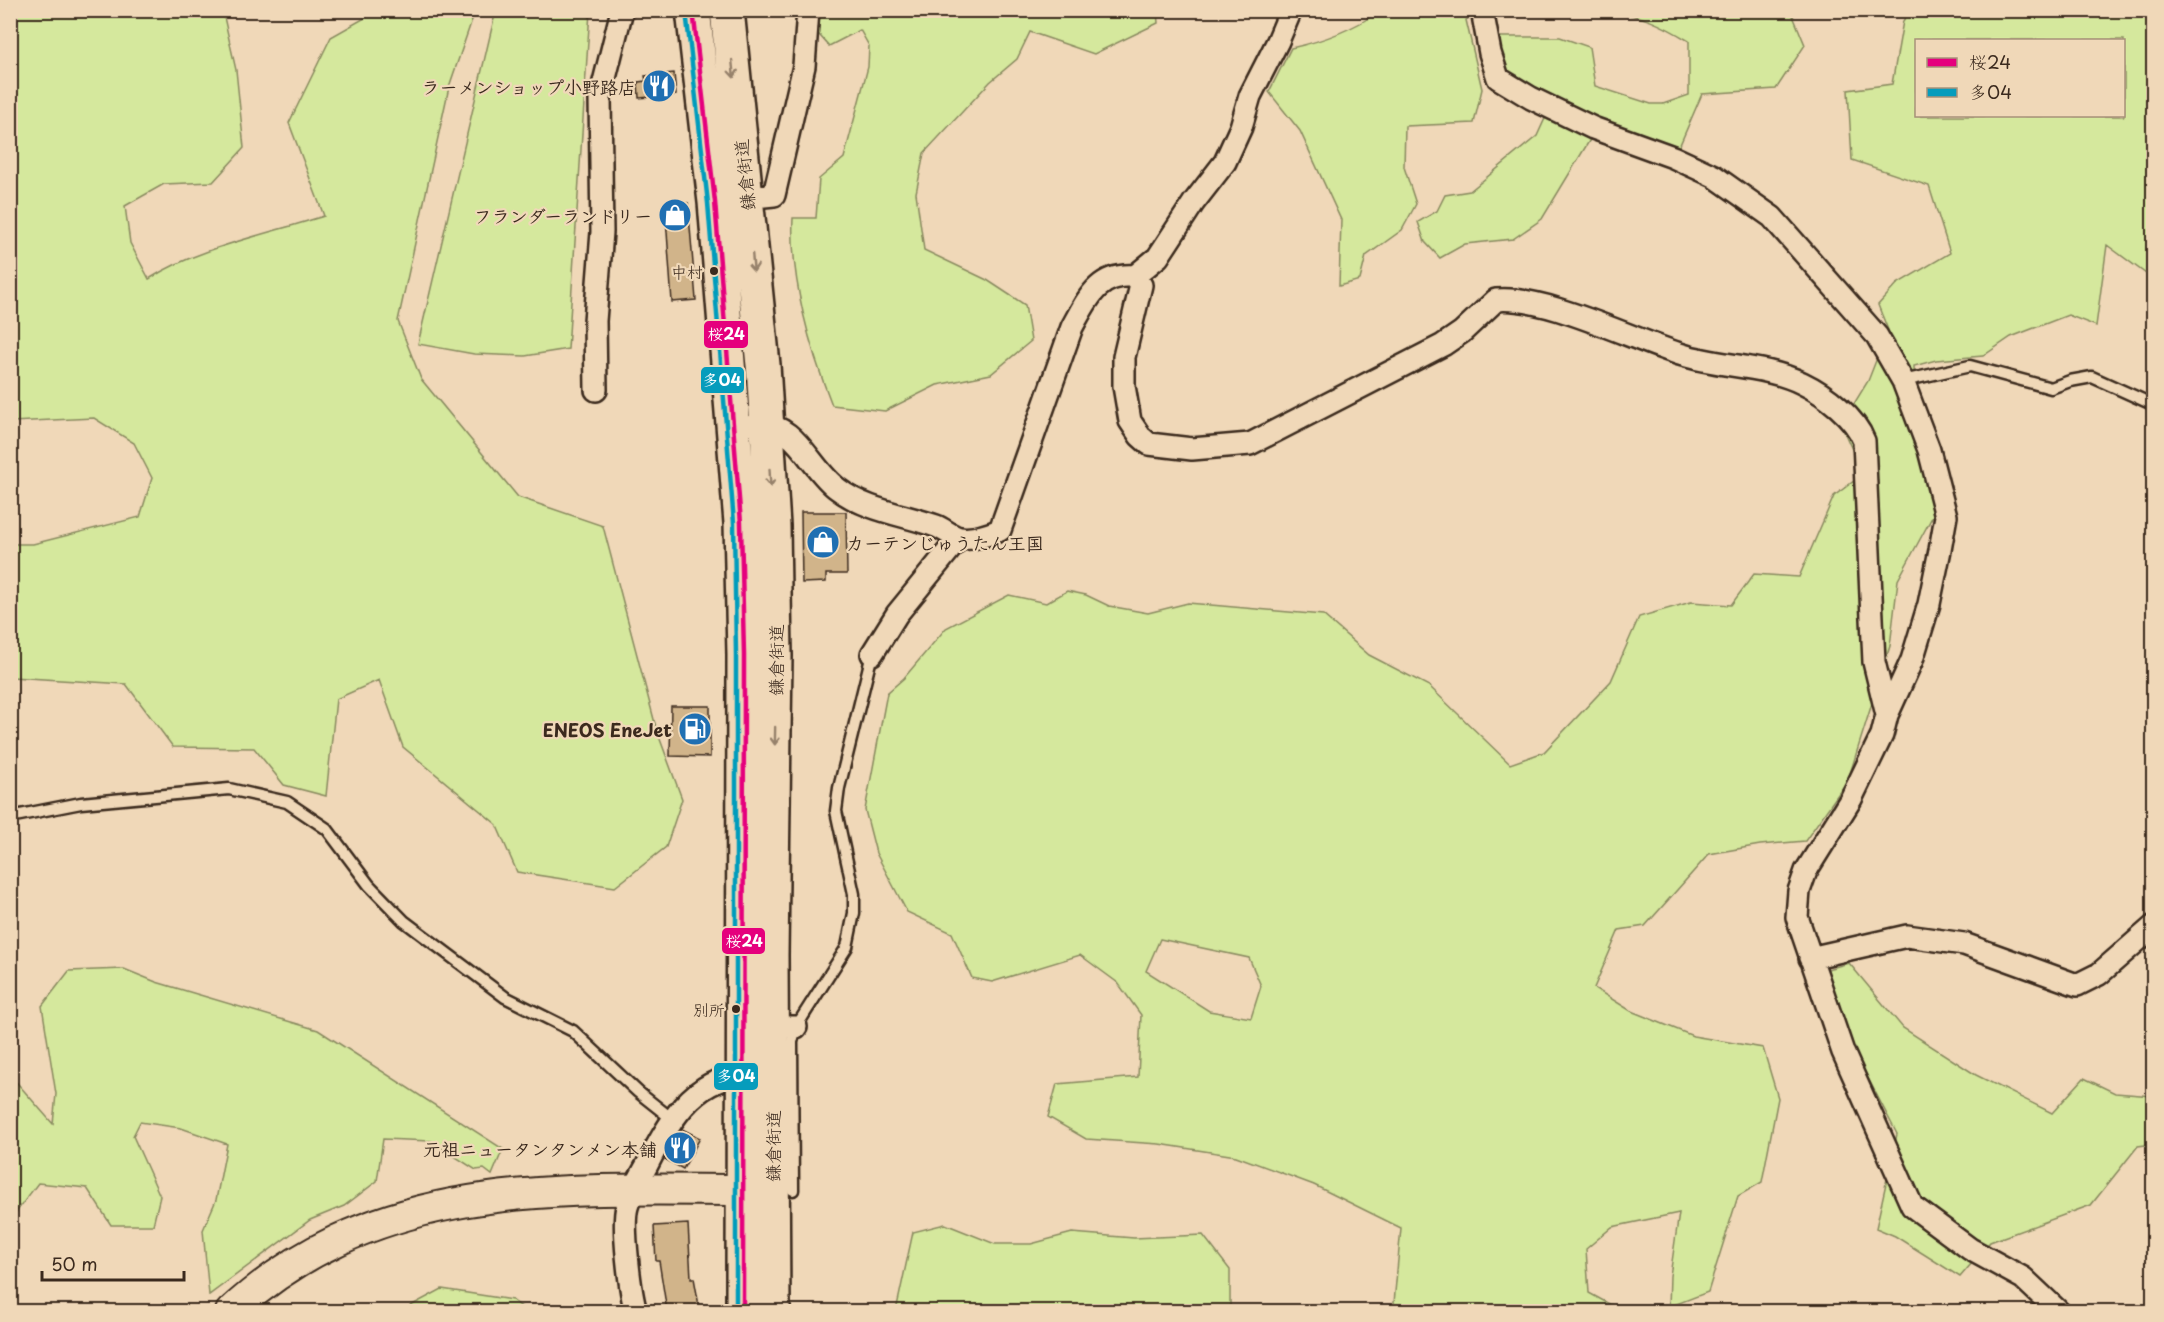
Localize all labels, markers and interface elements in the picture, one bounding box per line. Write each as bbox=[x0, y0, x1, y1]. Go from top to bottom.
legend bbox=[1915, 39, 2125, 117]
text: 桜24 bbox=[1969, 48, 2011, 75]
one-way arrow bbox=[728, 58, 739, 78]
restaurant icon: ラーメンショップ小野路店 bbox=[641, 68, 677, 104]
place label: ラーメンショップ小野路店 bbox=[421, 73, 636, 100]
text: 多04 bbox=[1969, 78, 2012, 105]
street label: 鎌倉街道 bbox=[727, 138, 761, 212]
shop icon: フランダーランドリー bbox=[657, 197, 693, 233]
place label: フランダーランドリー bbox=[474, 202, 652, 229]
one-way arrow bbox=[748, 252, 759, 272]
place label: 中村 bbox=[671, 259, 703, 283]
marker: 中村 bbox=[708, 265, 720, 277]
line badge: 桜24 bbox=[703, 320, 749, 349]
text: 桜24 bbox=[707, 321, 745, 345]
line badge: 多04 bbox=[700, 366, 745, 394]
text: 多04 bbox=[703, 367, 741, 391]
one-way arrow bbox=[765, 467, 776, 487]
shop icon: カーテンじゅうたん王国 bbox=[805, 524, 841, 560]
place label: カーテンじゅうたん王国 bbox=[846, 529, 1044, 556]
street label: 鎌倉街道 bbox=[762, 624, 789, 696]
fuel station icon: ENEOS EneJet bbox=[677, 711, 713, 747]
place label: ENEOS EneJet bbox=[543, 716, 672, 743]
one-way arrow bbox=[769, 725, 780, 745]
line badge: 桜24 bbox=[721, 927, 766, 955]
text: 桜24 bbox=[725, 928, 763, 952]
place label: 別所 bbox=[693, 997, 725, 1021]
marker: 別所 bbox=[730, 1003, 742, 1015]
line badge: 多04 bbox=[713, 1062, 759, 1091]
text: 多04 bbox=[717, 1063, 755, 1087]
street label: 鎌倉街道 bbox=[759, 1110, 786, 1182]
restaurant icon: 元祖ニュータンタンメン本舗 bbox=[662, 1130, 698, 1166]
place label: 元祖ニュータンタンメン本舗 bbox=[423, 1135, 657, 1162]
scale bar bbox=[42, 1244, 184, 1282]
text: 50 m bbox=[51, 1250, 98, 1277]

